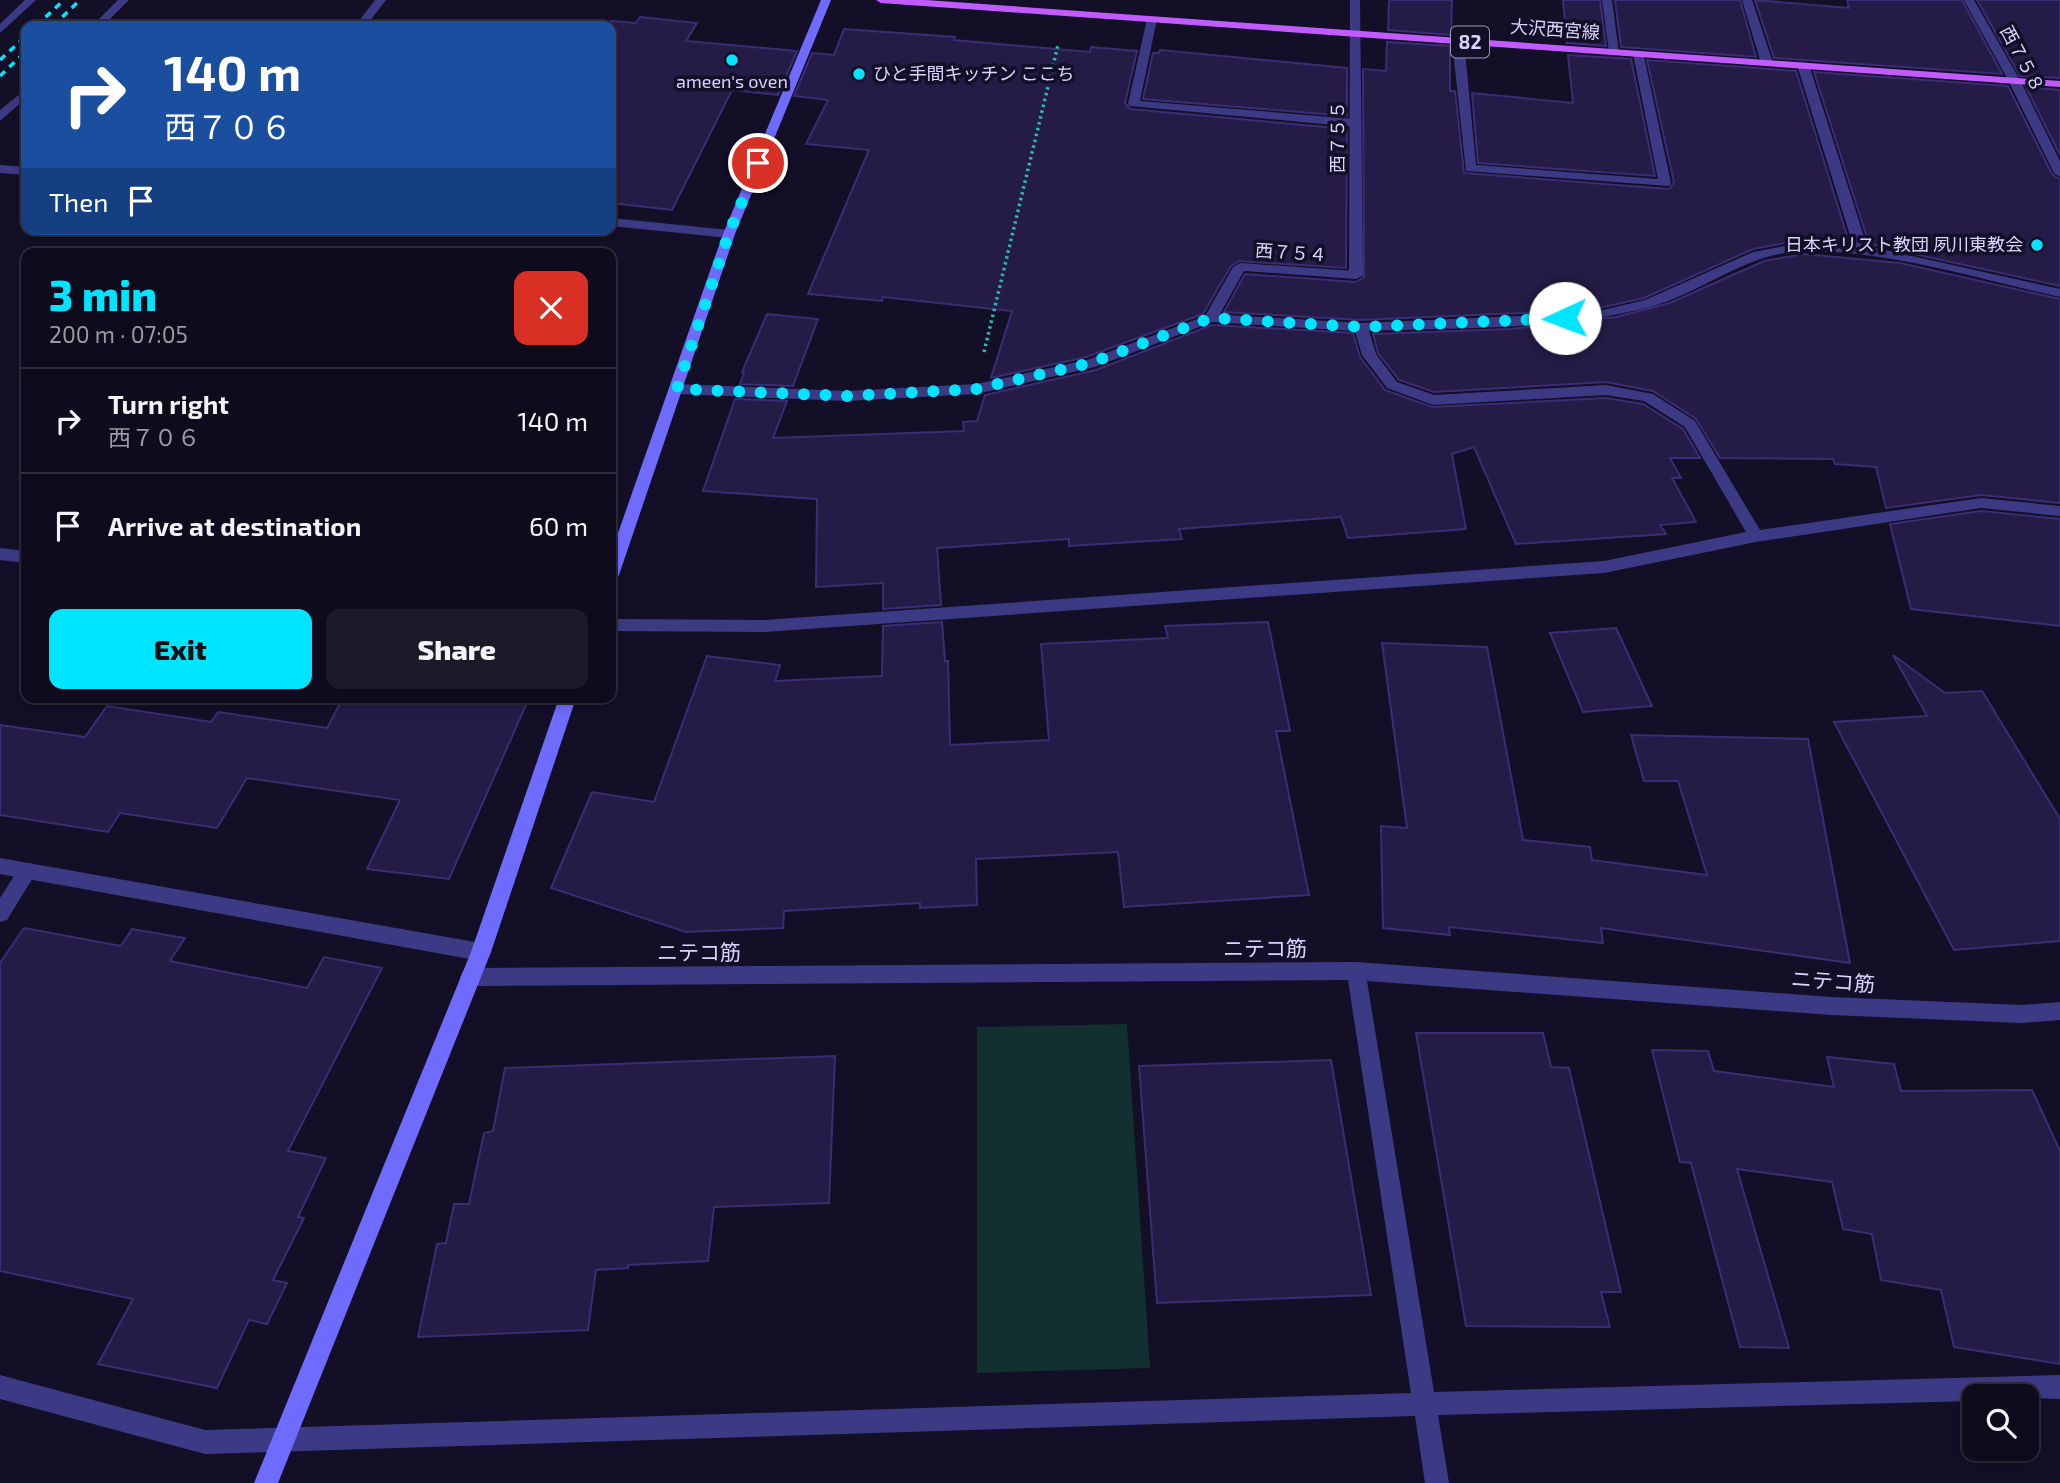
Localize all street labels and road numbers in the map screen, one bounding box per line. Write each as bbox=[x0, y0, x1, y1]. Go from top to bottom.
street label: 大沢西宮線 bbox=[1509, 15, 1601, 43]
street label: 西７５８ bbox=[1996, 22, 2049, 95]
road number: 82 bbox=[1451, 26, 1489, 58]
street label: 西７５５ bbox=[1326, 101, 1348, 173]
street label: 西７５４ bbox=[1254, 239, 1328, 265]
street label: ニテコ筋 bbox=[1223, 935, 1307, 960]
street label: ニテコ筋 bbox=[657, 939, 741, 964]
street label: ニテコ筋 bbox=[1790, 965, 1876, 996]

